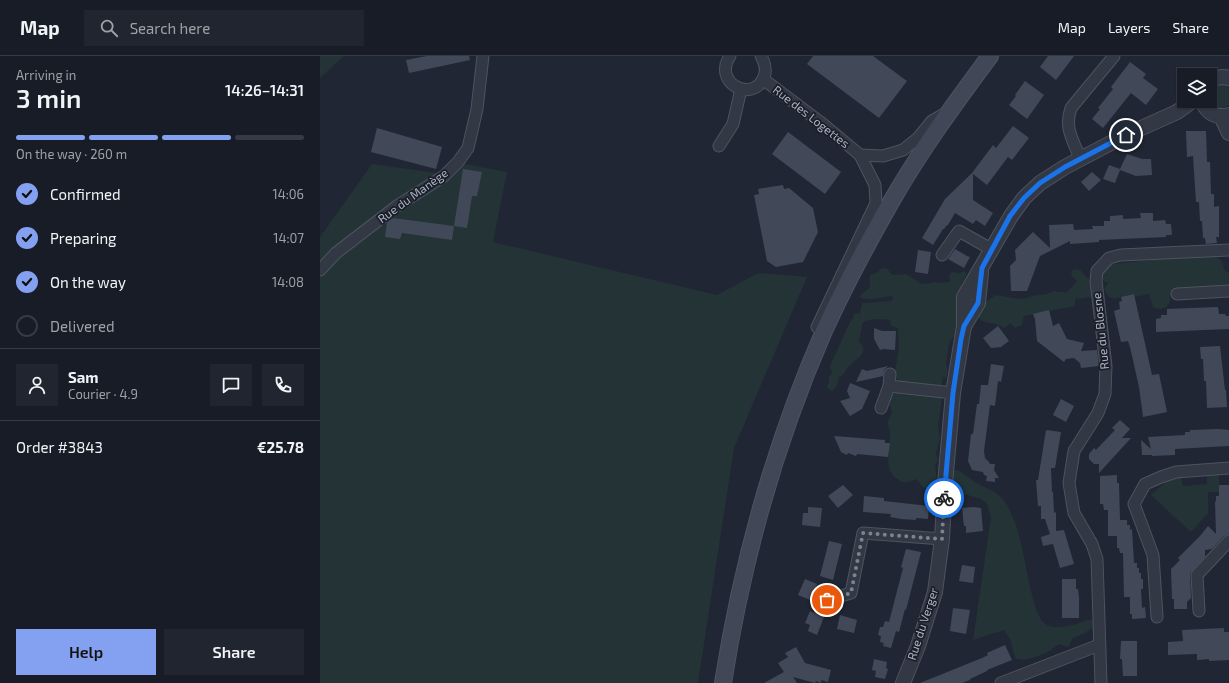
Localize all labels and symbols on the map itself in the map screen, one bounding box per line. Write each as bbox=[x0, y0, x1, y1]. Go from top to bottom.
street label: Rue des Logettes bbox=[771, 82, 853, 150]
pin bbox=[1109, 118, 1143, 152]
street label: Rue du Manège bbox=[375, 165, 450, 225]
street label: Rue du Blosne bbox=[1089, 292, 1111, 370]
courier bbox=[924, 478, 964, 518]
pin bbox=[810, 583, 844, 617]
street label: Rue du Verger bbox=[904, 585, 940, 662]

